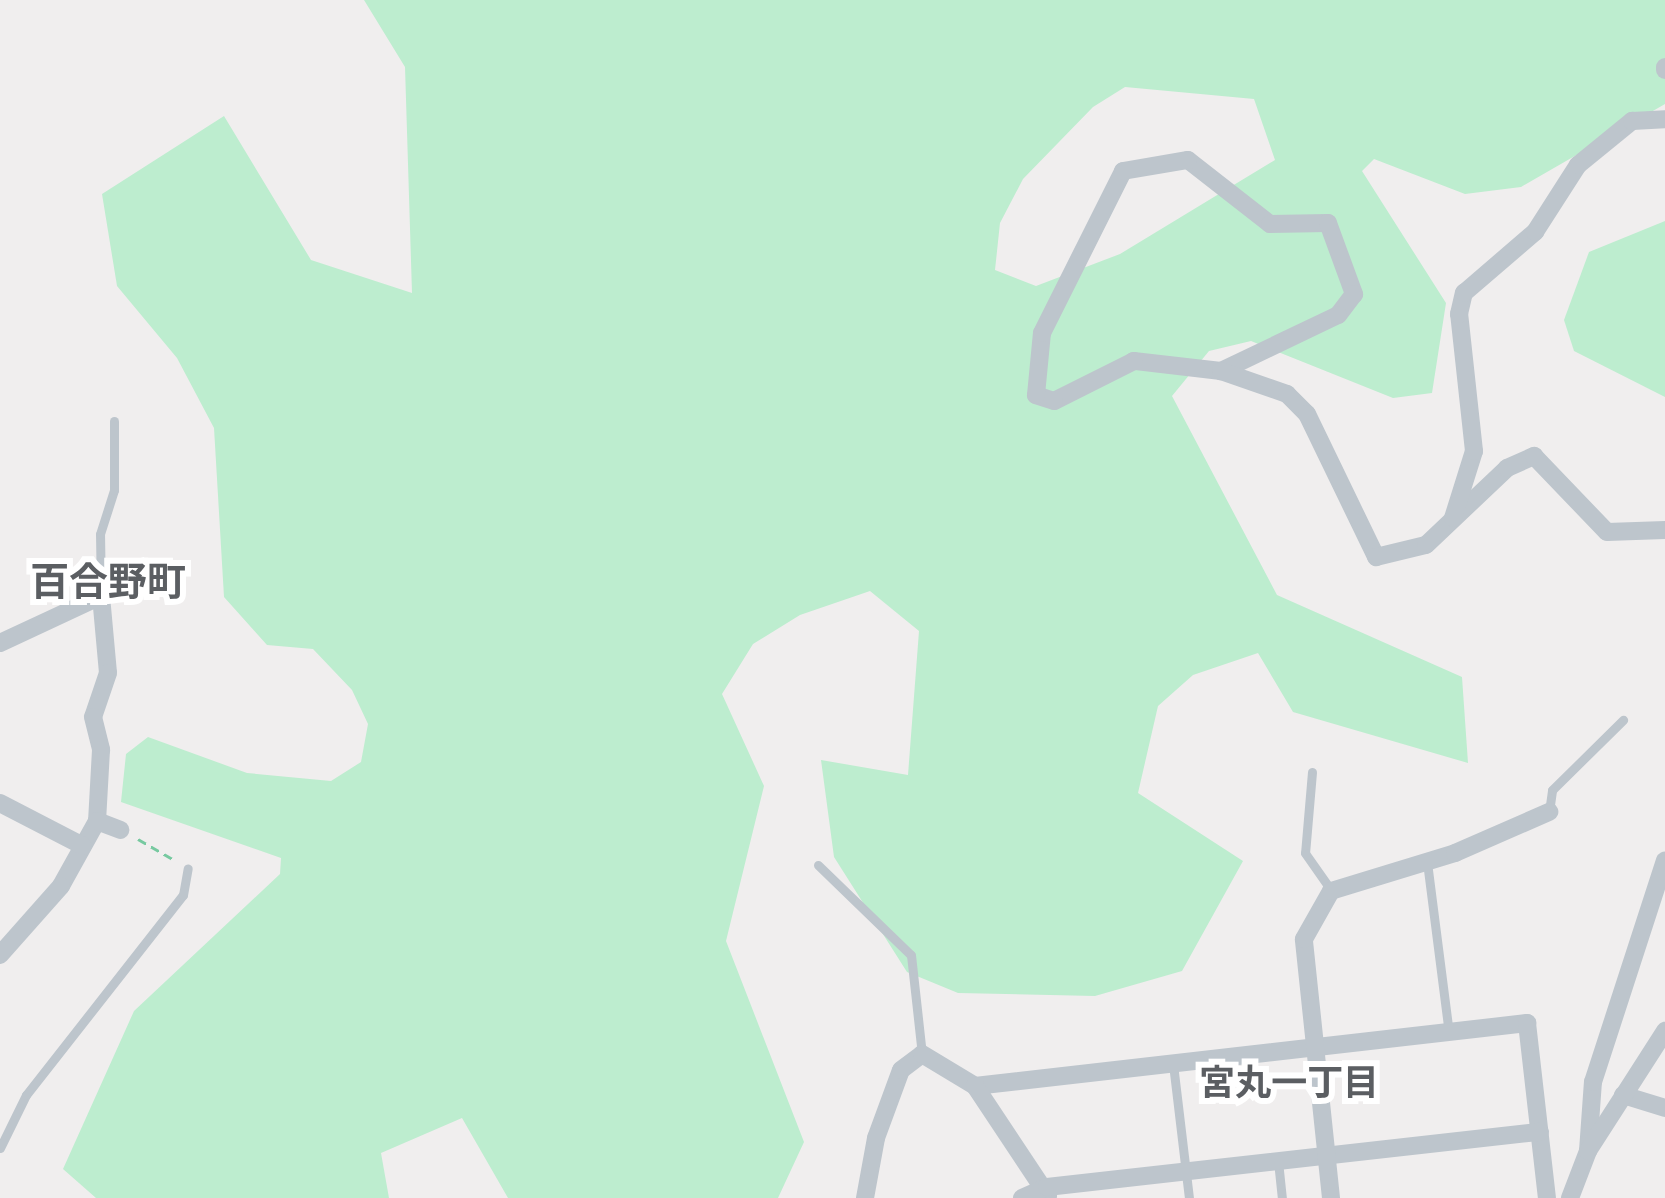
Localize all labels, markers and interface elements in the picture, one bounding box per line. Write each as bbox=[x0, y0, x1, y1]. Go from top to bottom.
district label: 百合野町 bbox=[30, 559, 186, 605]
district label: 宮丸一丁目 bbox=[1199, 1062, 1379, 1106]

